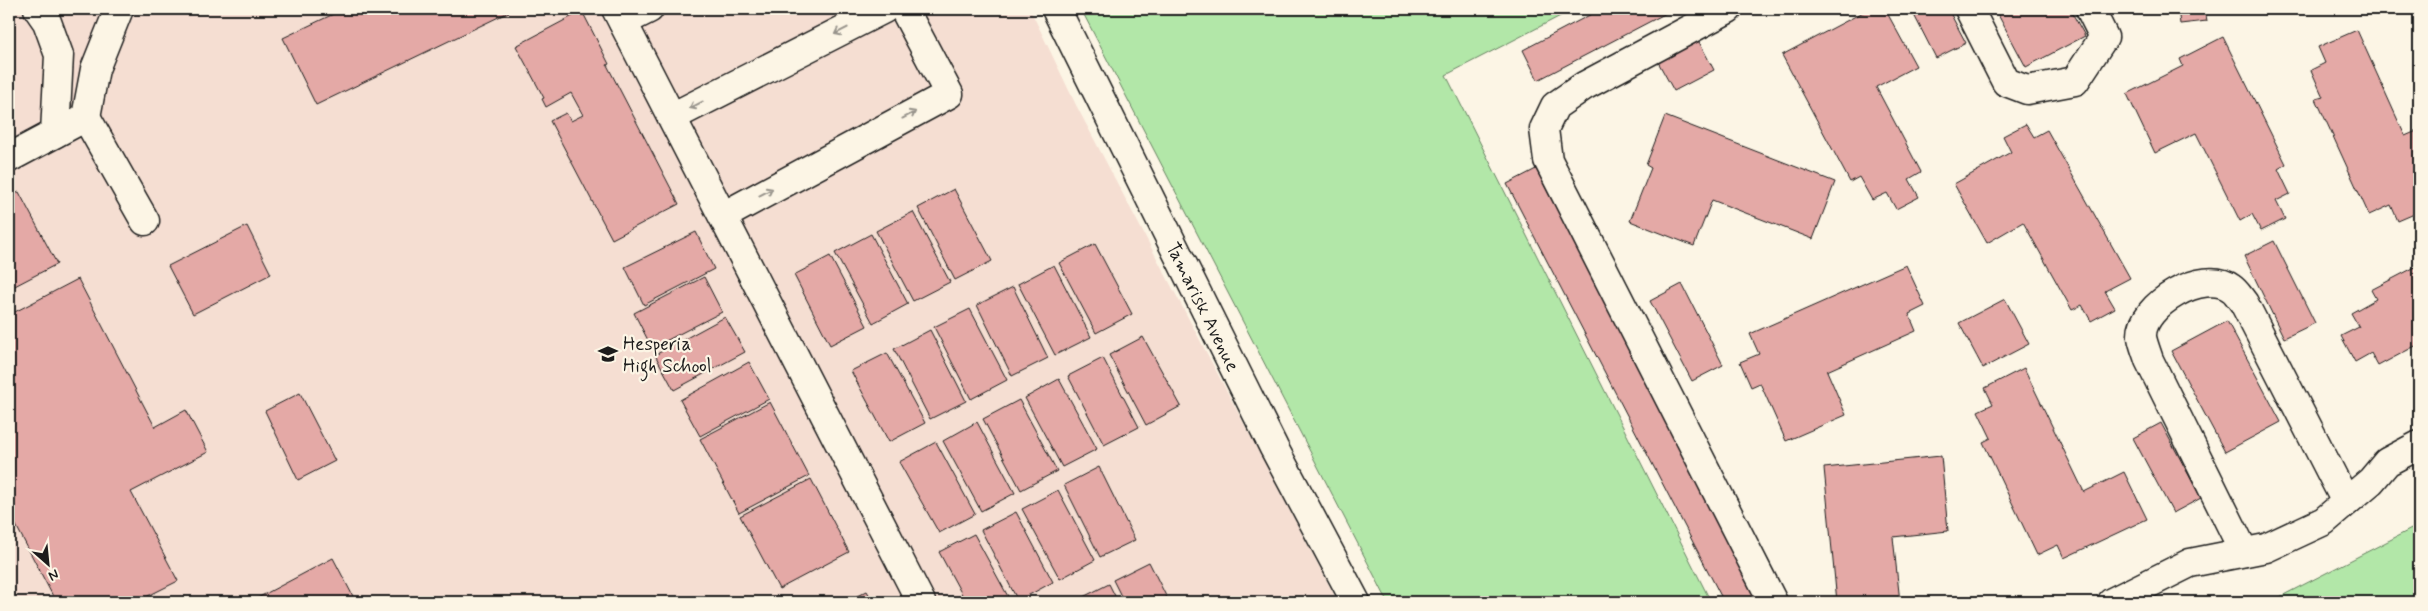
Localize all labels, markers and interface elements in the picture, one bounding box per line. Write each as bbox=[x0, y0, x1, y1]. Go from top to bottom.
one-way arrow bbox=[834, 27, 849, 36]
one-way arrow bbox=[689, 101, 704, 110]
one-way arrow bbox=[901, 110, 916, 120]
one-way arrow bbox=[758, 187, 772, 197]
street label: Tamarisk Avenue bbox=[1160, 238, 1245, 376]
place label: Hesperia High School bbox=[623, 332, 712, 382]
school or university icon: Hesperia High School bbox=[597, 343, 619, 365]
north arrow bbox=[22, 538, 72, 588]
text: N bbox=[45, 565, 62, 585]

